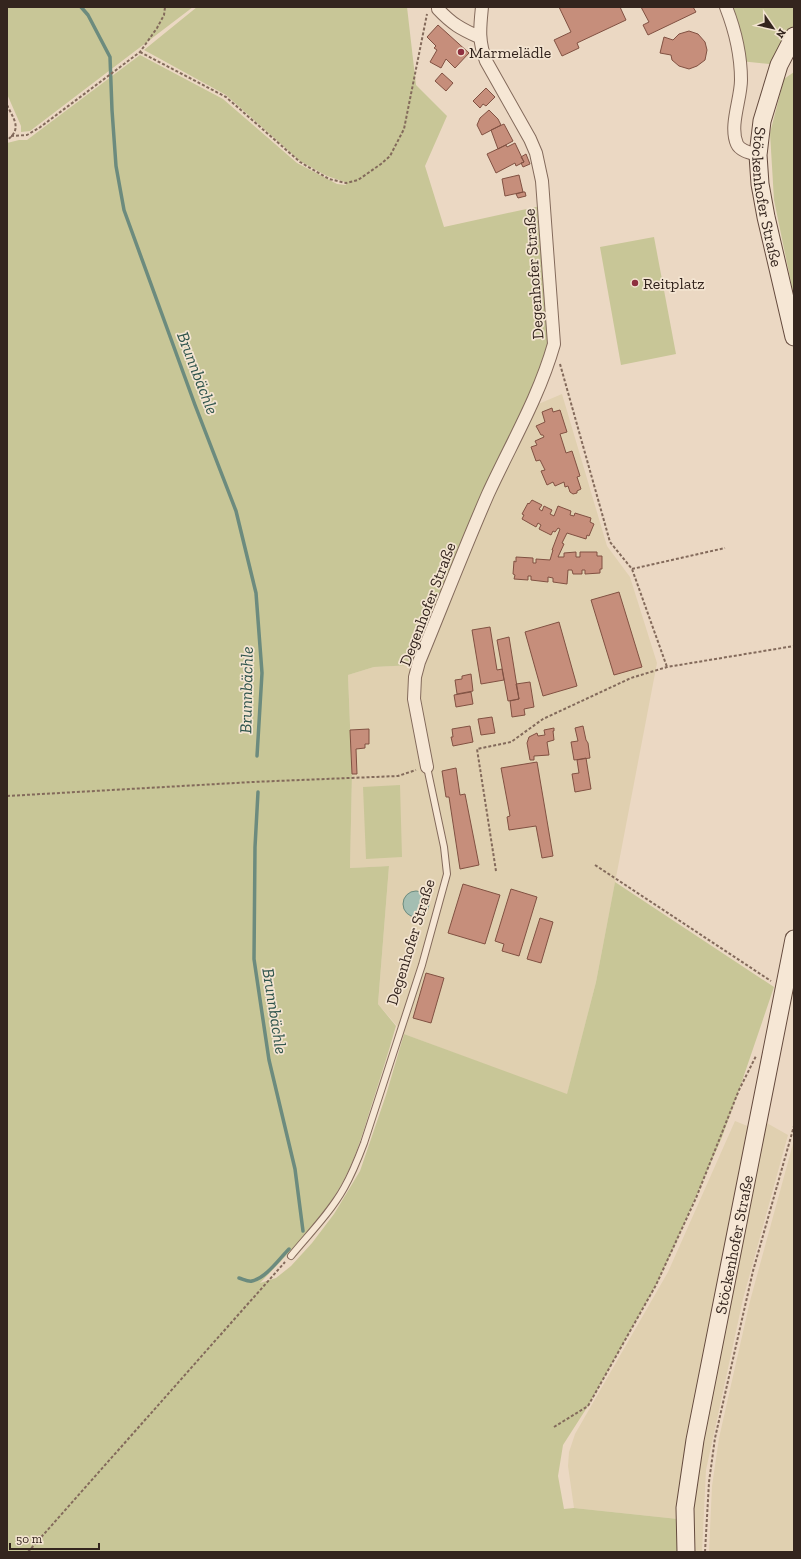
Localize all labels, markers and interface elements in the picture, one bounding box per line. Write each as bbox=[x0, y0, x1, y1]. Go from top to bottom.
north arrow bbox=[753, 8, 793, 48]
text: N bbox=[773, 26, 789, 41]
place label: Marmelädle bbox=[469, 43, 551, 62]
marker: Marmelädle bbox=[456, 47, 466, 57]
street label: Stöckenhofer Straße bbox=[748, 126, 786, 269]
street label: Degenhofer Straße bbox=[519, 208, 548, 340]
place label: Reitplatz bbox=[643, 274, 705, 293]
marker: Reitplatz bbox=[630, 278, 640, 288]
water label: Brunnbächle bbox=[173, 329, 223, 417]
street label: Degenhofer Straße bbox=[395, 540, 460, 669]
water label: Brunnbächle bbox=[235, 646, 257, 734]
street label: Degenhofer Straße bbox=[382, 877, 439, 1008]
water label: Brunnbächle bbox=[258, 966, 292, 1056]
street label: Stöckenhofer Straße bbox=[711, 1173, 757, 1316]
scale bar bbox=[10, 1525, 99, 1551]
text: 50 m bbox=[16, 1532, 43, 1546]

